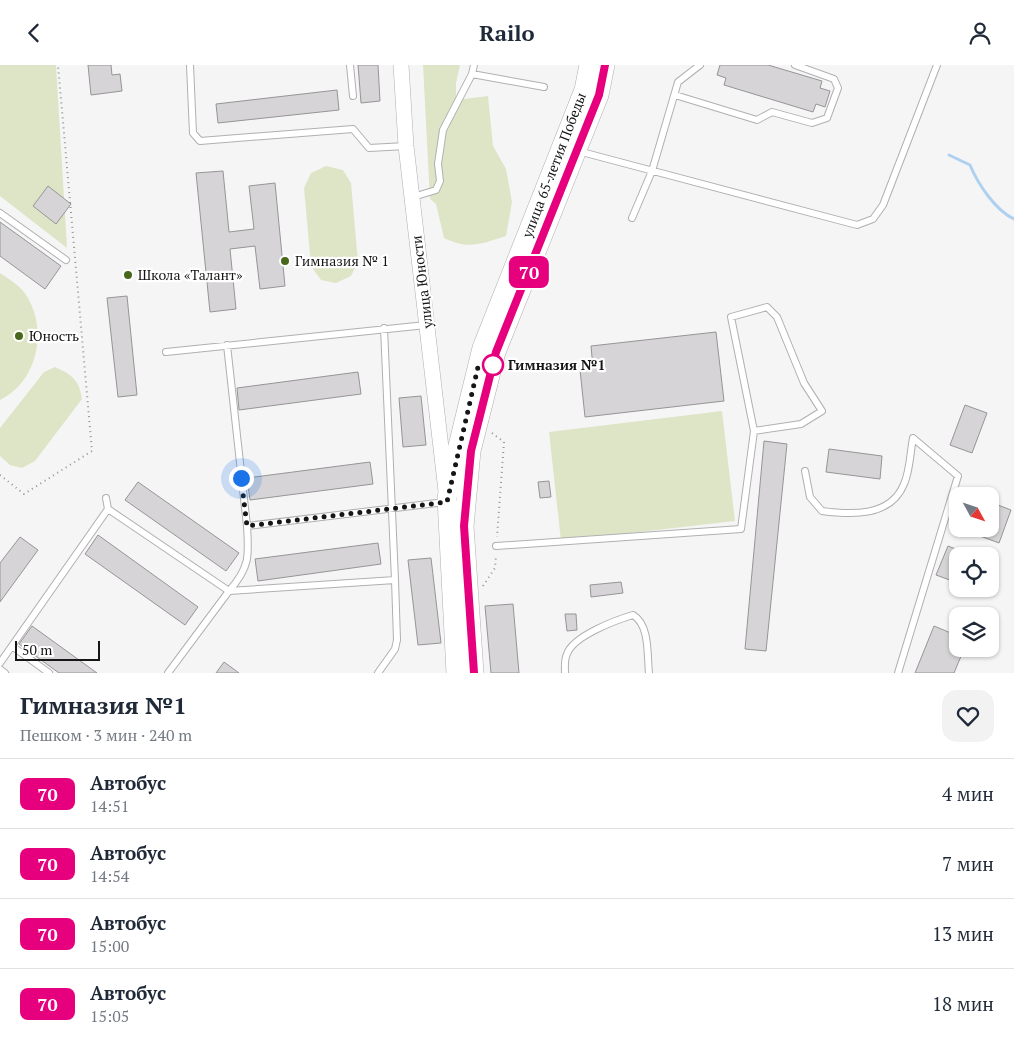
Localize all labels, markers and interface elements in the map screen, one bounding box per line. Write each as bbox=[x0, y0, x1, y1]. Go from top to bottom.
text: Railo bbox=[479, 18, 535, 47]
icon: back bbox=[20, 19, 48, 47]
icon: person bbox=[966, 19, 994, 47]
street label: улица 65-летия Победы bbox=[517, 90, 590, 241]
street label: улица Юности bbox=[406, 234, 437, 331]
place label: Гимназия № 1 bbox=[295, 251, 389, 270]
marker: Гимназия № 1 bbox=[279, 255, 291, 267]
line badge: 70 bbox=[506, 256, 552, 288]
text: 70 bbox=[519, 260, 539, 284]
place label: Школа «Талант» bbox=[138, 265, 243, 284]
marker: Школа «Талант» bbox=[122, 269, 134, 281]
place label: Юность bbox=[29, 326, 79, 345]
marker: Юность bbox=[13, 330, 25, 342]
marker: Гимназия №1 bbox=[482, 354, 504, 376]
place label: Гимназия №1 bbox=[508, 355, 605, 374]
your location bbox=[229, 466, 254, 491]
north arrow bbox=[949, 487, 999, 537]
map controls bbox=[949, 487, 999, 657]
button: locate bbox=[949, 547, 999, 597]
button: layers bbox=[949, 607, 999, 657]
scale bar bbox=[15, 638, 100, 661]
text: 50 m bbox=[22, 640, 52, 659]
text: Гимназия №1 bbox=[20, 689, 187, 721]
button: heart bbox=[942, 690, 994, 742]
text: Пешком · 3 мин · 240 m bbox=[20, 724, 192, 746]
text: Автобус bbox=[90, 770, 166, 795]
text: 4 мин bbox=[942, 781, 994, 806]
text: 70 bbox=[37, 782, 58, 806]
text: 14:51 bbox=[90, 795, 129, 817]
text: Автобус bbox=[90, 840, 166, 865]
text: 7 мин bbox=[942, 851, 994, 876]
text: 70 bbox=[37, 852, 58, 876]
text: 14:54 bbox=[90, 865, 129, 887]
text: Автобус bbox=[90, 910, 166, 935]
text: 13 мин bbox=[932, 921, 994, 946]
text: 70 bbox=[37, 922, 58, 946]
text: 15:00 bbox=[90, 935, 129, 957]
text: Автобус bbox=[90, 980, 166, 1005]
text: 18 мин bbox=[932, 991, 994, 1016]
text: 70 bbox=[37, 992, 58, 1016]
text: 15:05 bbox=[90, 1005, 129, 1027]

